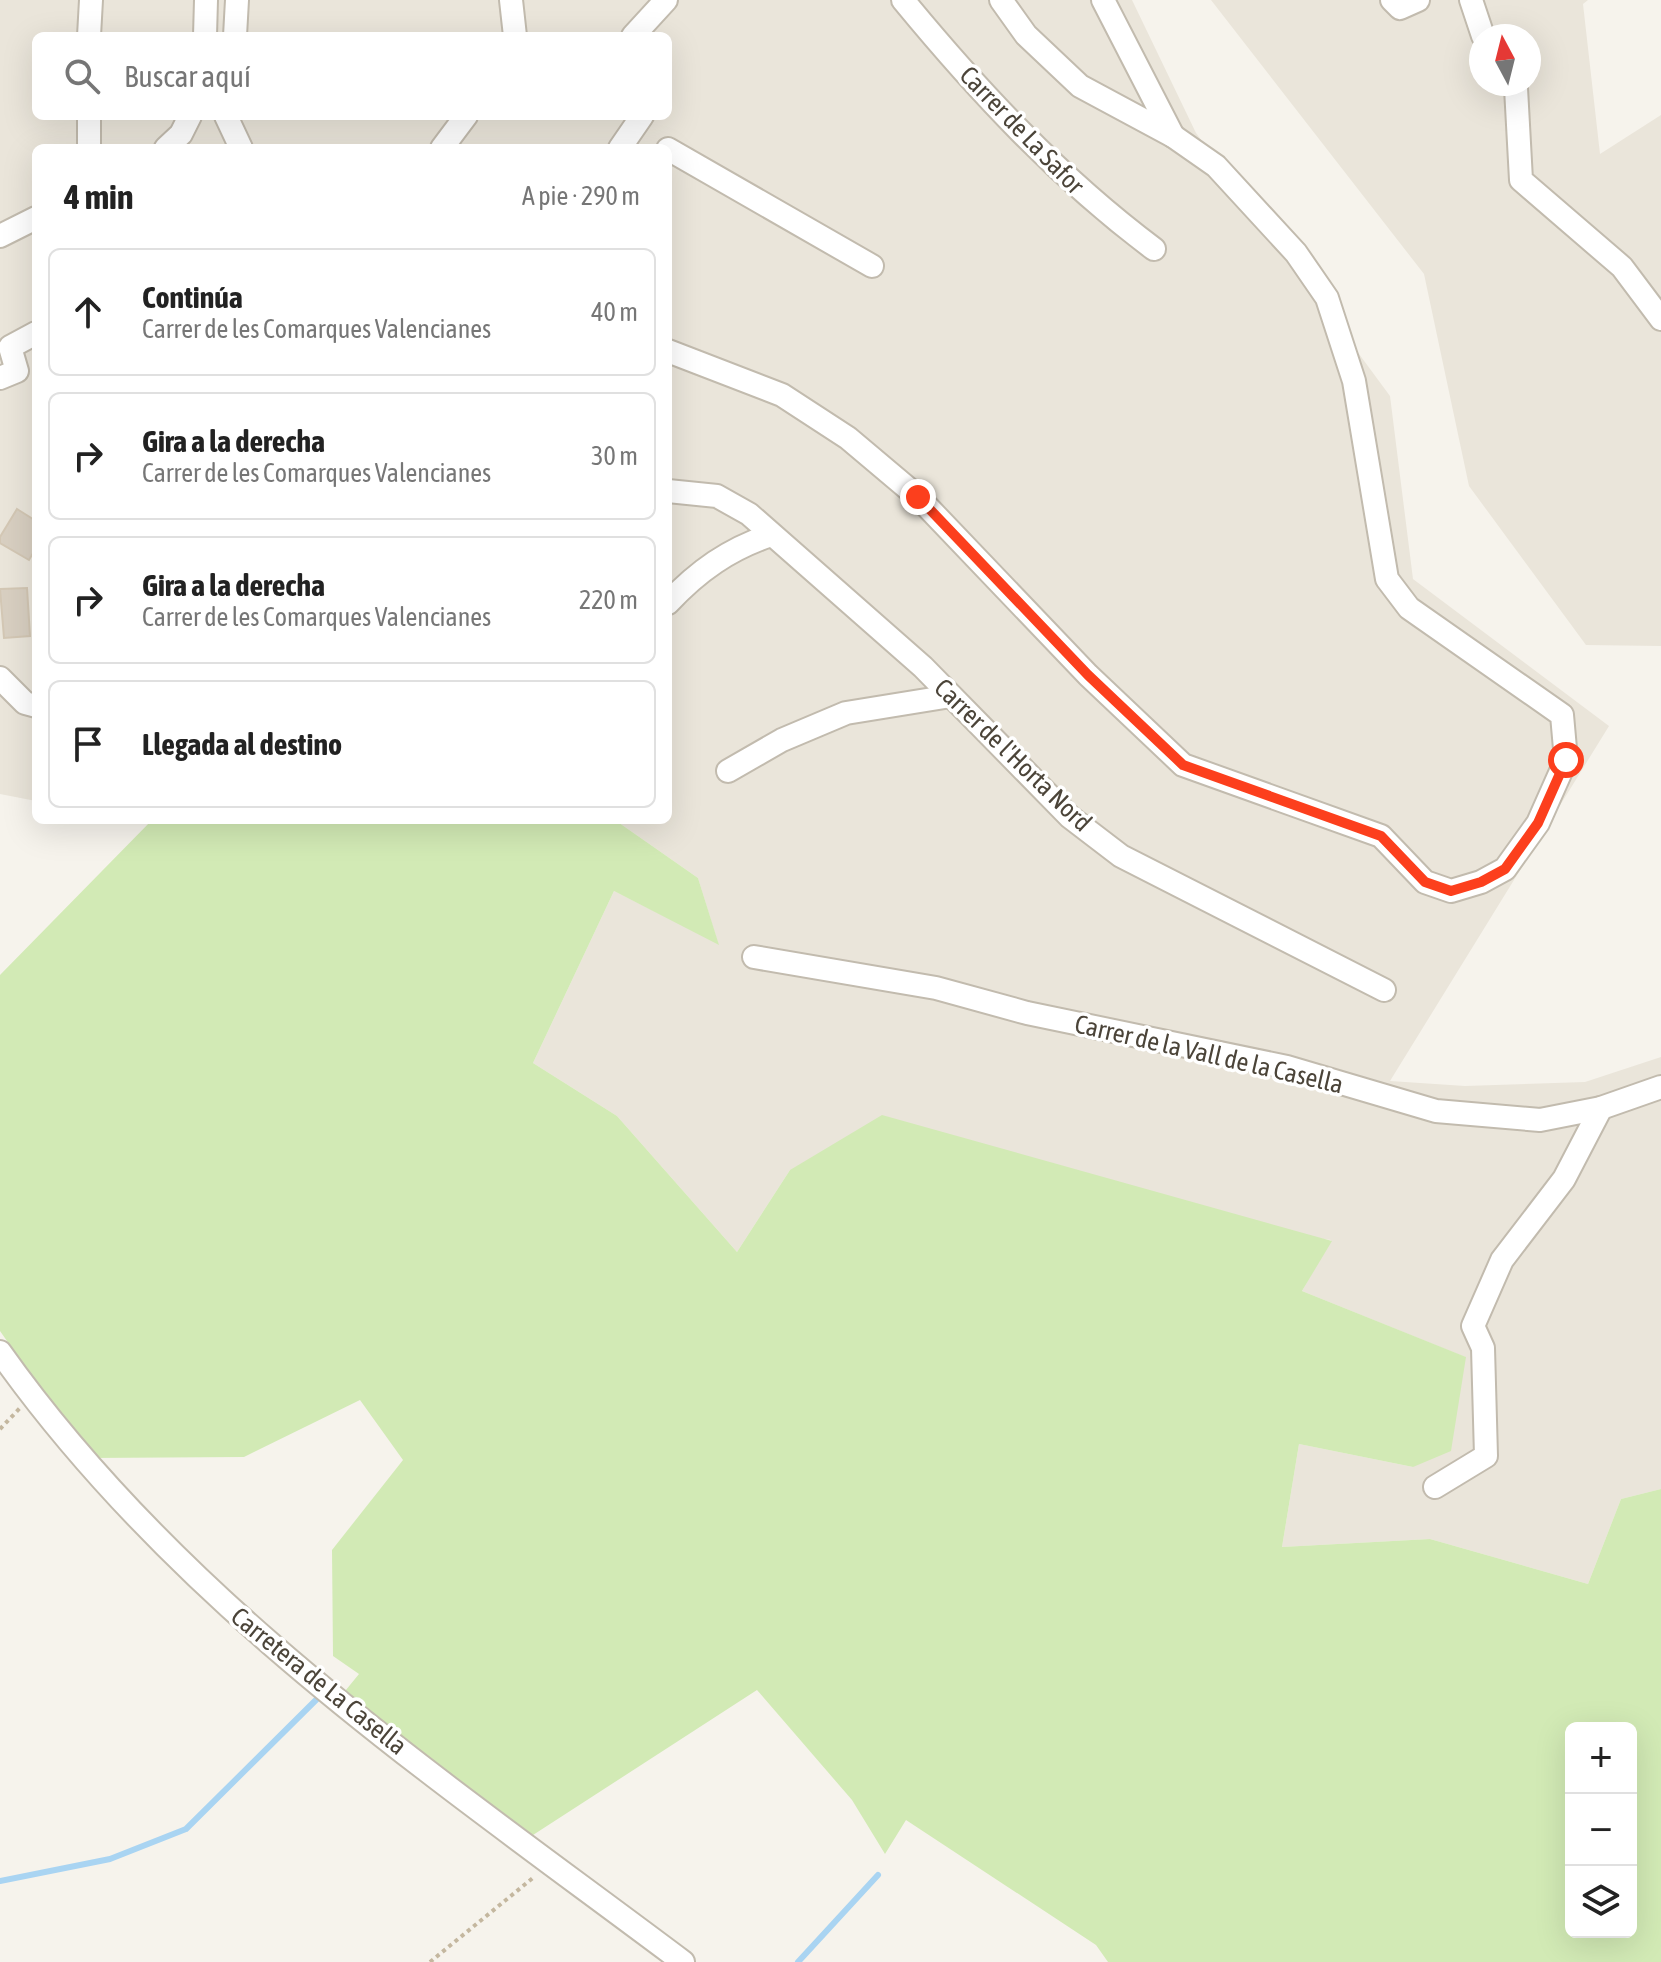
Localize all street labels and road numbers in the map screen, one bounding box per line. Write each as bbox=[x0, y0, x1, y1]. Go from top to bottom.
street label: Carrer de La Safor bbox=[954, 60, 1091, 200]
street label: Carrer de l'Horta Nord bbox=[928, 673, 1098, 837]
street label: Carrer de la Vall de la Casella bbox=[1072, 1008, 1346, 1100]
street label: Carretera de La Casella bbox=[225, 1601, 413, 1761]

